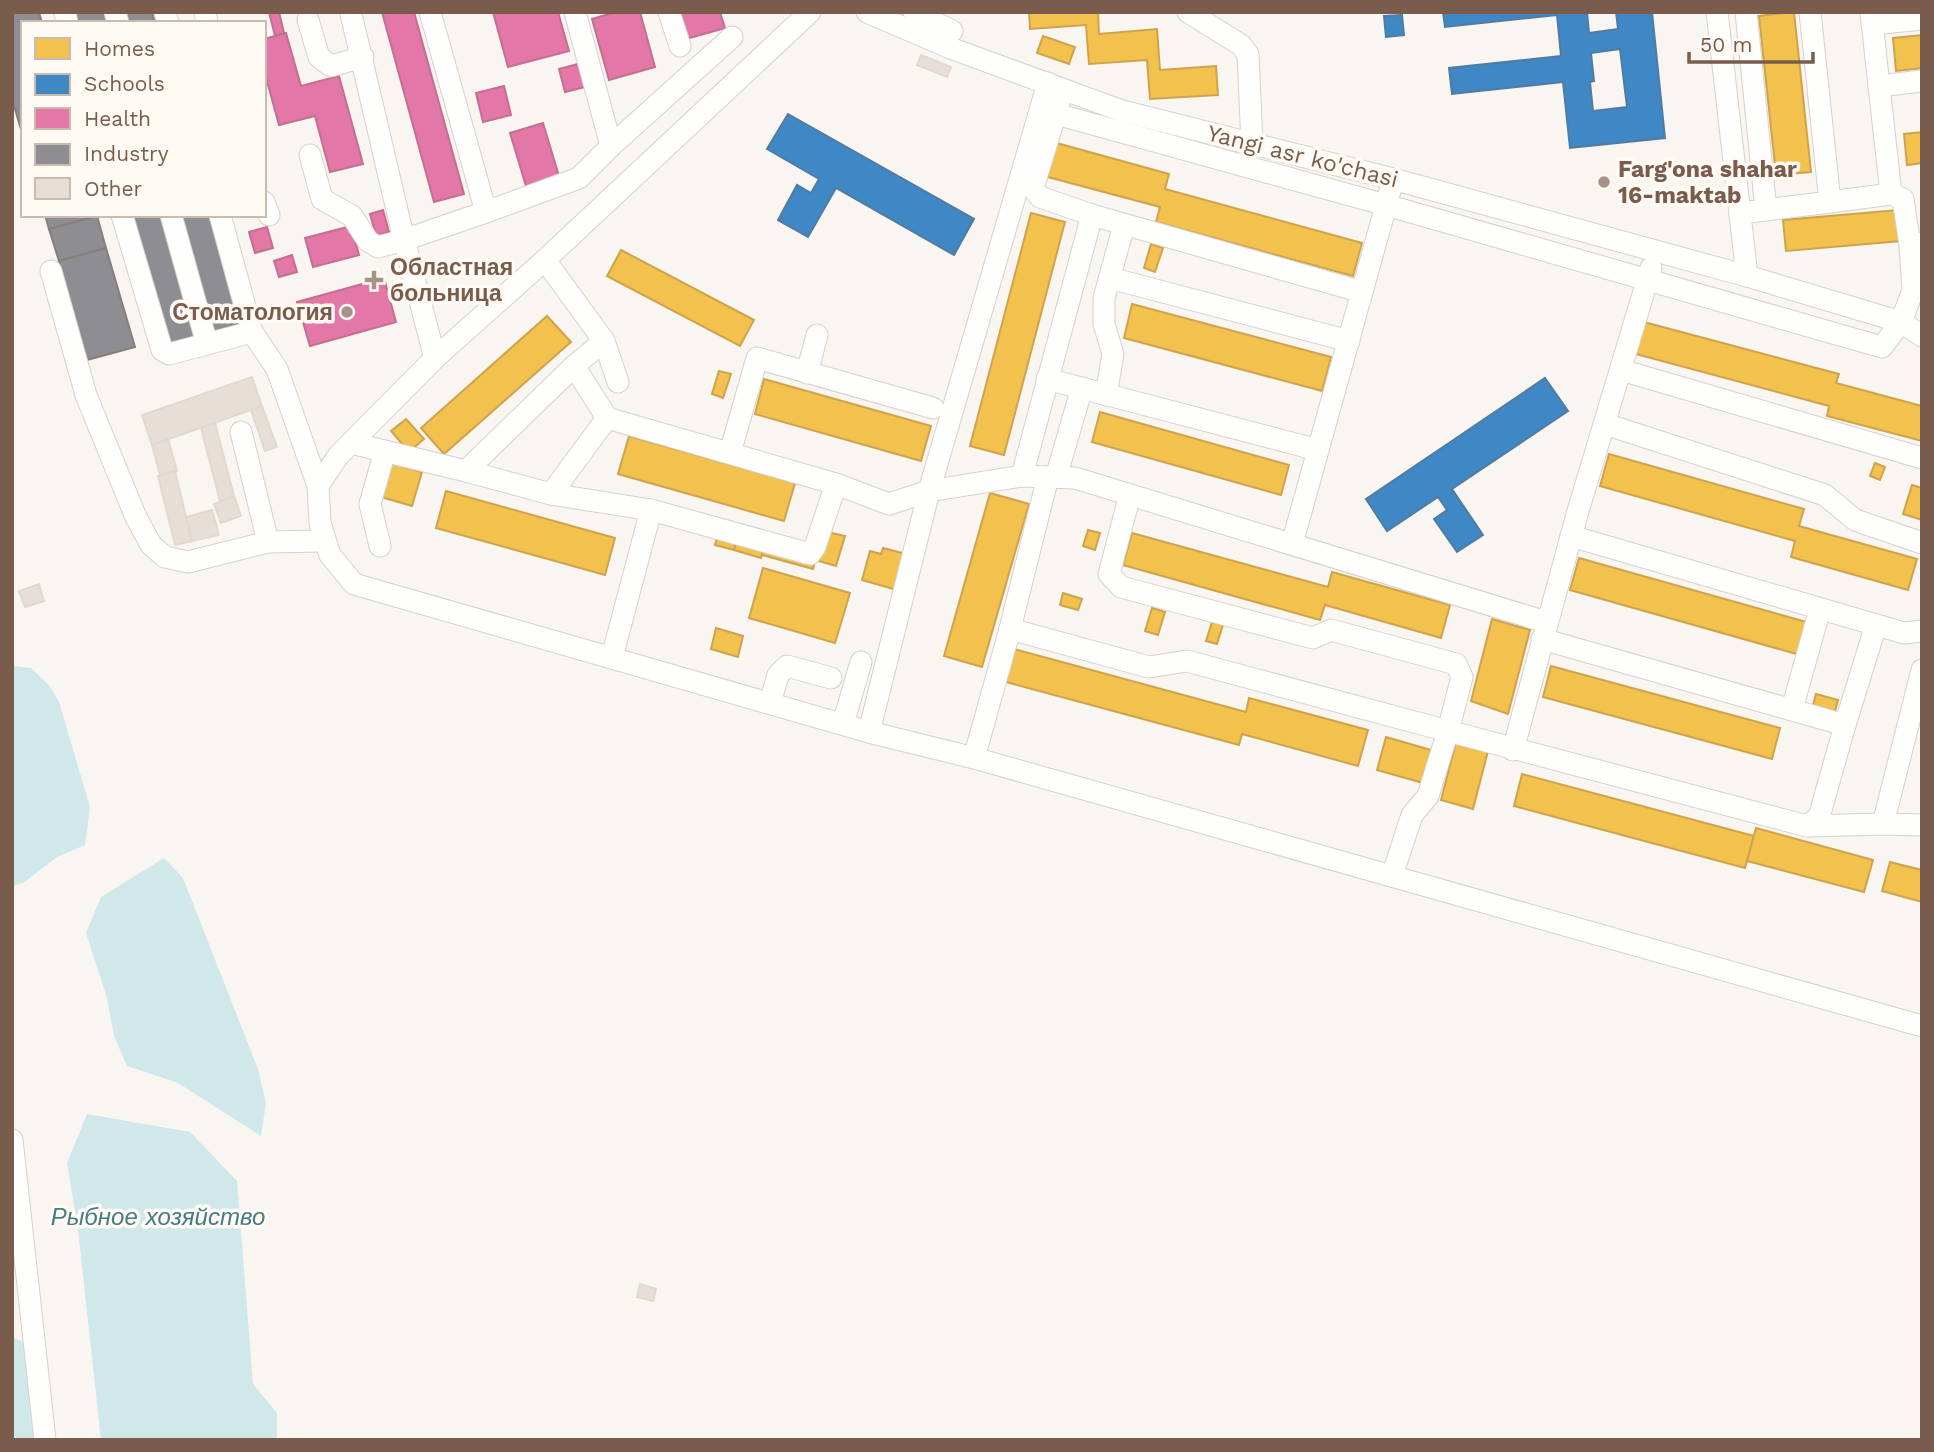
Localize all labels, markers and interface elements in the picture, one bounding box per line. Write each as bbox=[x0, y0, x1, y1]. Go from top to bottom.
legend bbox=[21, 21, 266, 217]
scale bar bbox=[1689, 21, 1813, 65]
text: 50 m bbox=[1700, 32, 1752, 57]
text: Homes bbox=[84, 36, 155, 61]
text: Schools bbox=[84, 71, 165, 96]
text: Health bbox=[84, 106, 151, 131]
street label: Yangi asr ko'chasi bbox=[1205, 120, 1401, 193]
text: Industry bbox=[84, 141, 169, 166]
place label: Farg'ona shahar 16-maktab bbox=[1618, 156, 1797, 209]
marker: Farg'ona shahar 16-maktab bbox=[1596, 174, 1612, 190]
text: Other bbox=[84, 176, 143, 201]
place label: Областная больница bbox=[390, 254, 513, 307]
marker: Областная больница bbox=[364, 270, 384, 290]
place label: Стоматология bbox=[172, 299, 333, 326]
marker: Стоматология bbox=[339, 304, 355, 320]
water label: Рыбное хозяйство bbox=[51, 1203, 265, 1231]

